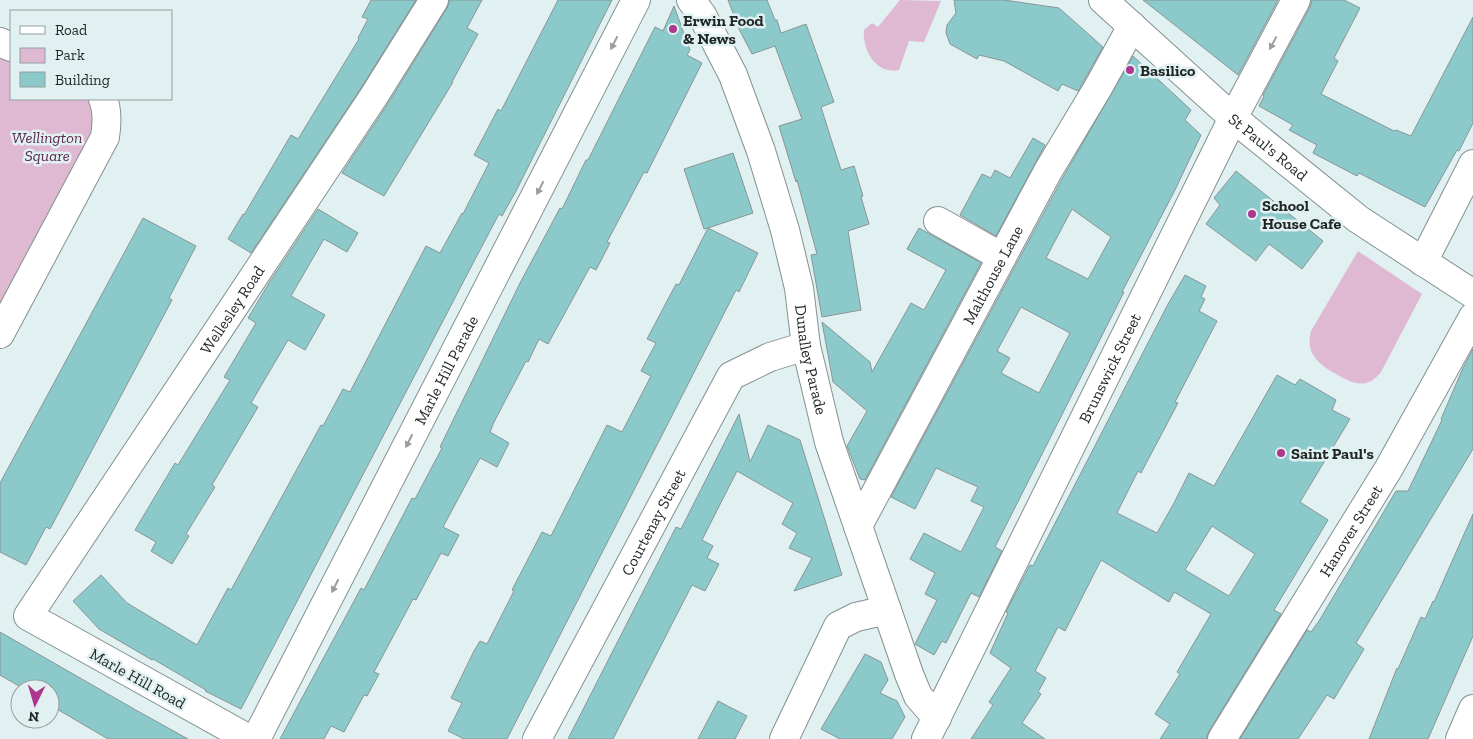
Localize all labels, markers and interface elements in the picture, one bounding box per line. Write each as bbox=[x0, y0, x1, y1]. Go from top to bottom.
legend bbox=[10, 10, 172, 100]
place label: Erwin Food & News bbox=[683, 11, 764, 48]
text: Road bbox=[55, 21, 88, 39]
marker: Erwin Food & News bbox=[667, 23, 679, 35]
one-way arrow bbox=[610, 36, 618, 51]
one-way arrow bbox=[1269, 36, 1277, 50]
text: Park bbox=[55, 46, 85, 64]
place label: Basilico bbox=[1140, 61, 1196, 80]
marker: Basilico bbox=[1124, 64, 1136, 76]
text: Building bbox=[55, 71, 110, 89]
street label: St Paul's Road bbox=[1225, 109, 1312, 185]
park label: Wellington Square bbox=[12, 128, 82, 165]
one-way arrow bbox=[536, 181, 544, 195]
place label: School House Cafe bbox=[1262, 196, 1341, 233]
marker: School House Cafe bbox=[1246, 208, 1258, 220]
street label: Malthouse Lane bbox=[959, 222, 1027, 328]
street label: Wellesley Road bbox=[196, 262, 269, 358]
street label: Dunalley Parade bbox=[791, 303, 831, 417]
street label: Brunswick Street bbox=[1075, 310, 1145, 426]
street label: Marle Hill Parade bbox=[410, 312, 482, 428]
one-way arrow bbox=[405, 434, 413, 449]
place label: Saint Paul's bbox=[1291, 444, 1374, 463]
marker: Saint Paul's bbox=[1275, 447, 1287, 459]
street label: Courtenay Street bbox=[617, 466, 690, 579]
street label: Hanover Street bbox=[1315, 481, 1386, 580]
one-way arrow bbox=[331, 579, 339, 593]
street label: Marle Hill Road bbox=[86, 644, 189, 713]
north arrow bbox=[10, 679, 60, 729]
text: N bbox=[28, 707, 40, 725]

